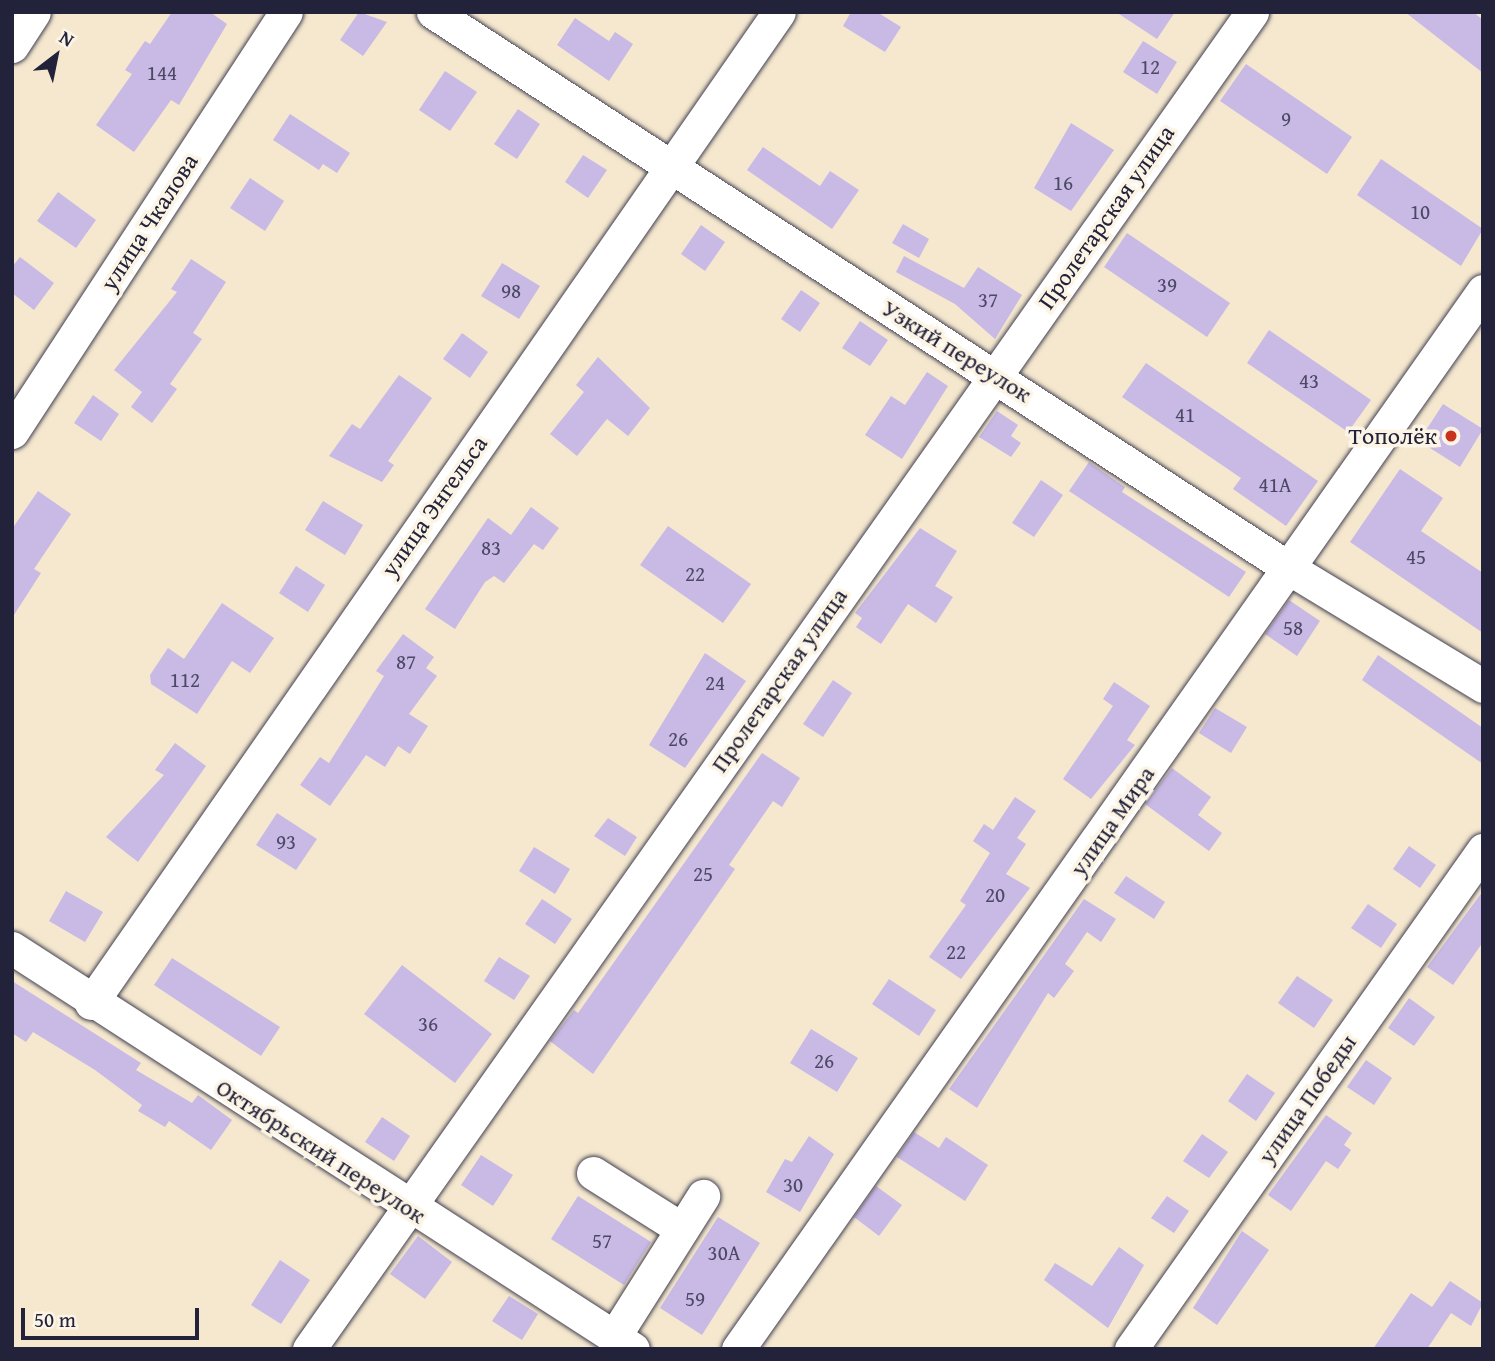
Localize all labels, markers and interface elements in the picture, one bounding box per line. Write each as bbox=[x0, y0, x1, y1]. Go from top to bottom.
north arrow bbox=[21, 21, 91, 91]
text: N bbox=[54, 23, 80, 53]
house number: 12 bbox=[1140, 54, 1160, 80]
house number: 144 bbox=[147, 60, 177, 86]
house number: 9 bbox=[1281, 106, 1291, 132]
street label: Пролетарская улица bbox=[1032, 119, 1180, 315]
street label: улица Чкалова bbox=[94, 148, 204, 296]
house number: 16 bbox=[1053, 170, 1073, 196]
house number: 10 bbox=[1410, 199, 1430, 225]
house number: 39 bbox=[1157, 272, 1177, 298]
house number: 98 bbox=[501, 278, 521, 304]
house number: 37 bbox=[978, 287, 998, 313]
street label: Узкий переулок bbox=[877, 294, 1037, 408]
house number: 43 bbox=[1299, 368, 1319, 394]
house number: 41 bbox=[1175, 402, 1195, 428]
place label: Тополёк bbox=[1348, 422, 1437, 450]
marker: Тополёк bbox=[1443, 428, 1459, 444]
street label: улица Энгельса bbox=[375, 430, 493, 582]
house number: 41А bbox=[1259, 472, 1291, 498]
house number: 83 bbox=[481, 535, 501, 561]
house number: 45 bbox=[1406, 544, 1426, 570]
house number: 22 bbox=[685, 561, 705, 587]
street label: Пролетарская улица bbox=[705, 582, 853, 778]
house number: 58 bbox=[1283, 615, 1303, 641]
house number: 87 bbox=[396, 649, 416, 675]
house number: 112 bbox=[170, 667, 200, 693]
house number: 24 bbox=[705, 670, 725, 696]
house number: 26 bbox=[668, 726, 688, 752]
street label: улица Мира bbox=[1064, 760, 1160, 882]
house number: 93 bbox=[276, 829, 296, 855]
house number: 25 bbox=[693, 861, 713, 887]
house number: 20 bbox=[985, 882, 1005, 908]
house number: 22 bbox=[946, 939, 966, 965]
house number: 36 bbox=[418, 1011, 438, 1037]
street label: улица Победы bbox=[1252, 1029, 1362, 1169]
house number: 26 bbox=[814, 1048, 834, 1074]
street label: Октябрьский переулок bbox=[211, 1073, 431, 1229]
house number: 30 bbox=[783, 1172, 803, 1198]
house number: 57 bbox=[592, 1228, 612, 1254]
house number: 30А bbox=[708, 1240, 740, 1266]
house number: 59 bbox=[685, 1286, 705, 1312]
scale bar bbox=[24, 1294, 203, 1338]
text: 50 m bbox=[34, 1304, 76, 1335]

